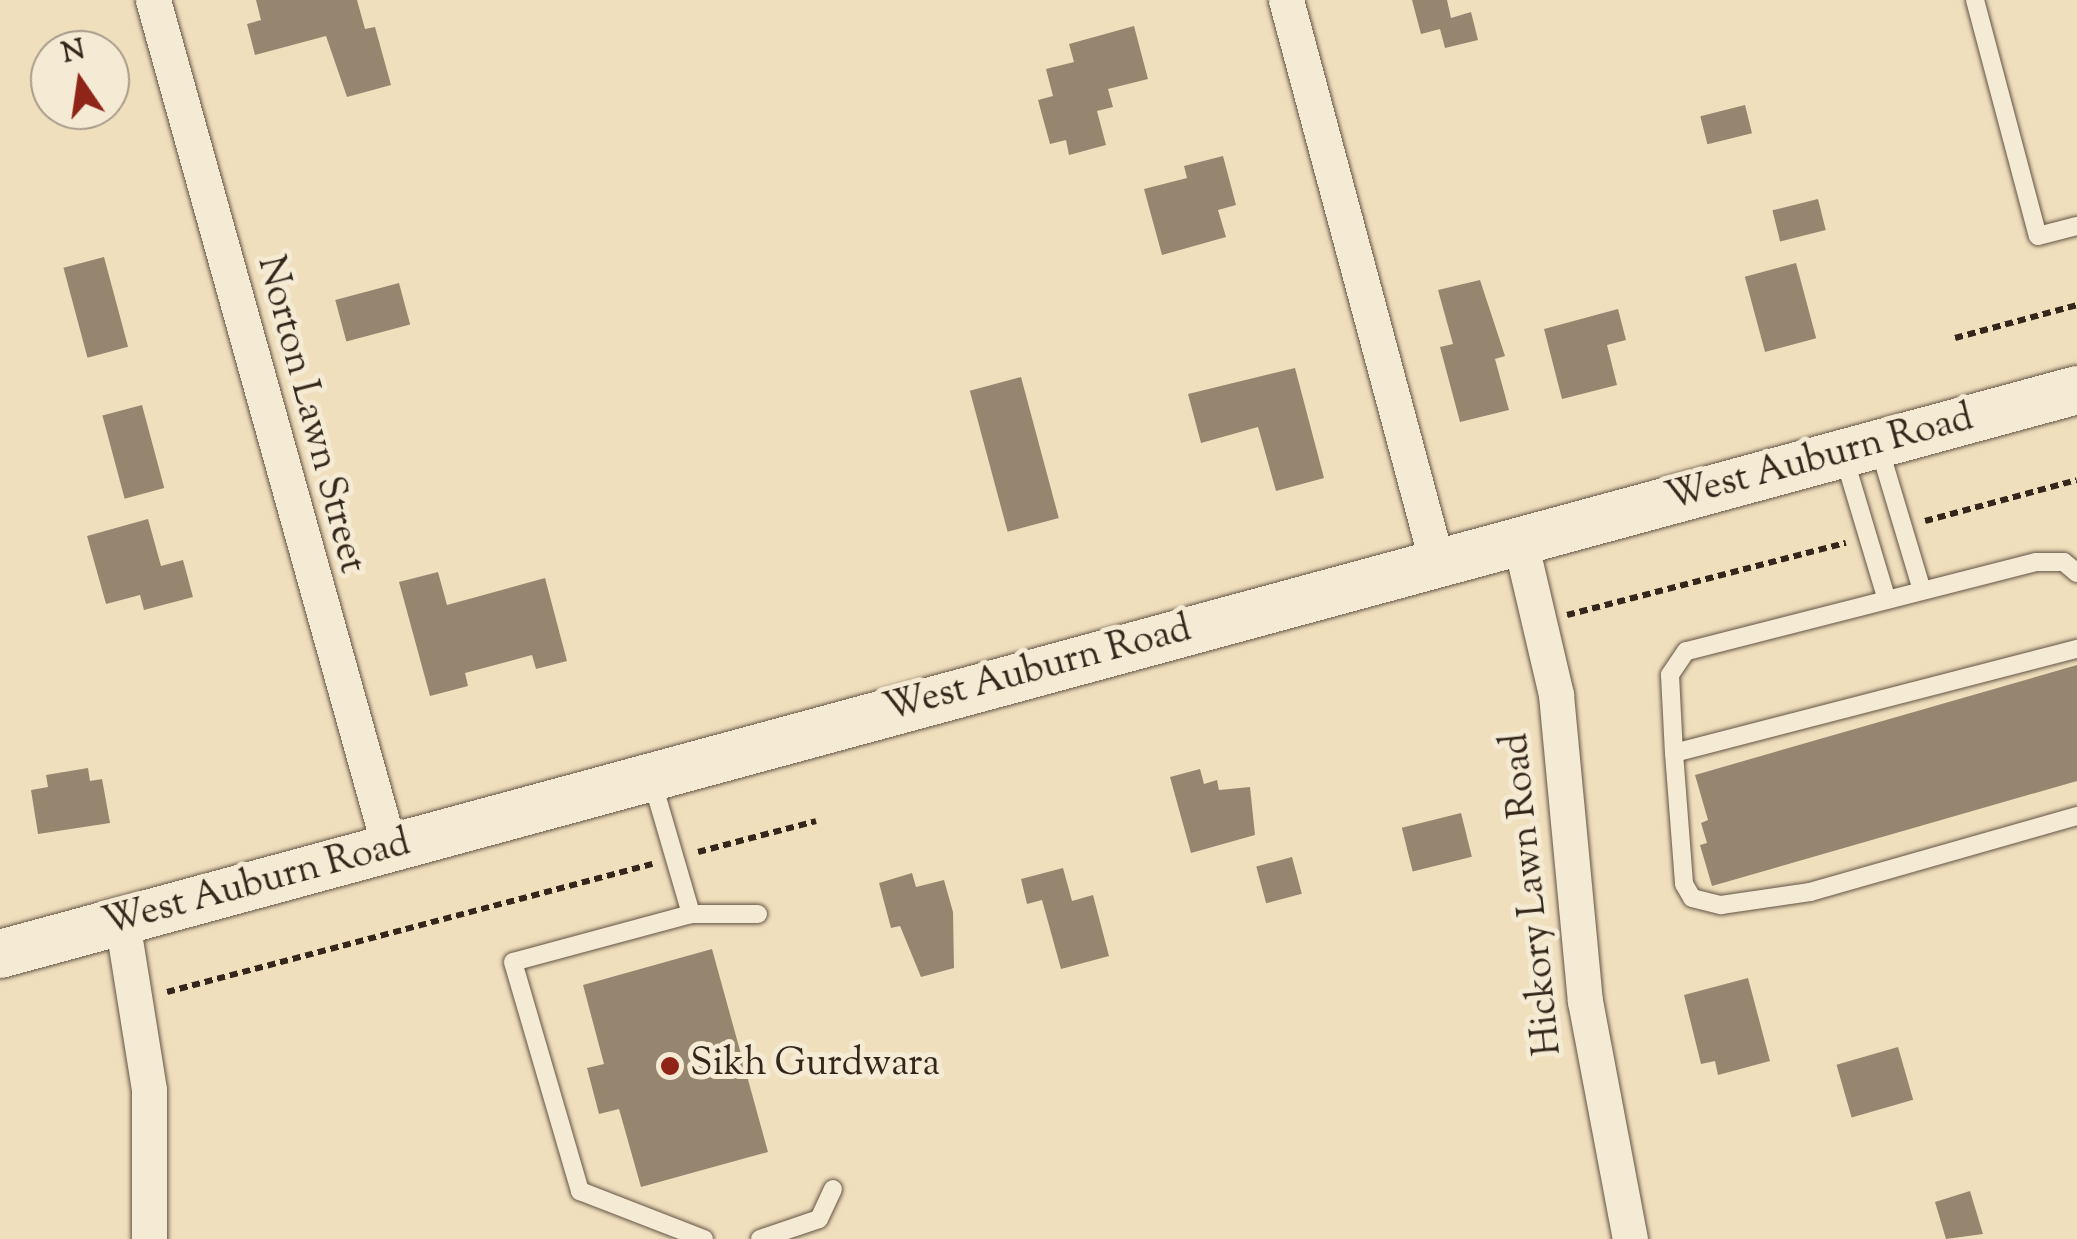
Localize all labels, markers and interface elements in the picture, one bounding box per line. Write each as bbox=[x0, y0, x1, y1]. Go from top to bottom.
north arrow bbox=[30, 30, 130, 130]
text: N bbox=[58, 31, 89, 75]
street label: Norton Lawn Street bbox=[245, 252, 373, 578]
street label: West Auburn Road bbox=[1661, 397, 1979, 523]
street label: West Auburn Road bbox=[879, 608, 1197, 734]
street label: Hickory Lawn Road bbox=[1494, 731, 1574, 1057]
street label: West Auburn Road bbox=[98, 822, 416, 948]
place label: Sikh Gurdwara bbox=[690, 1043, 940, 1089]
marker: Sikh Gurdwara bbox=[659, 1055, 681, 1077]

